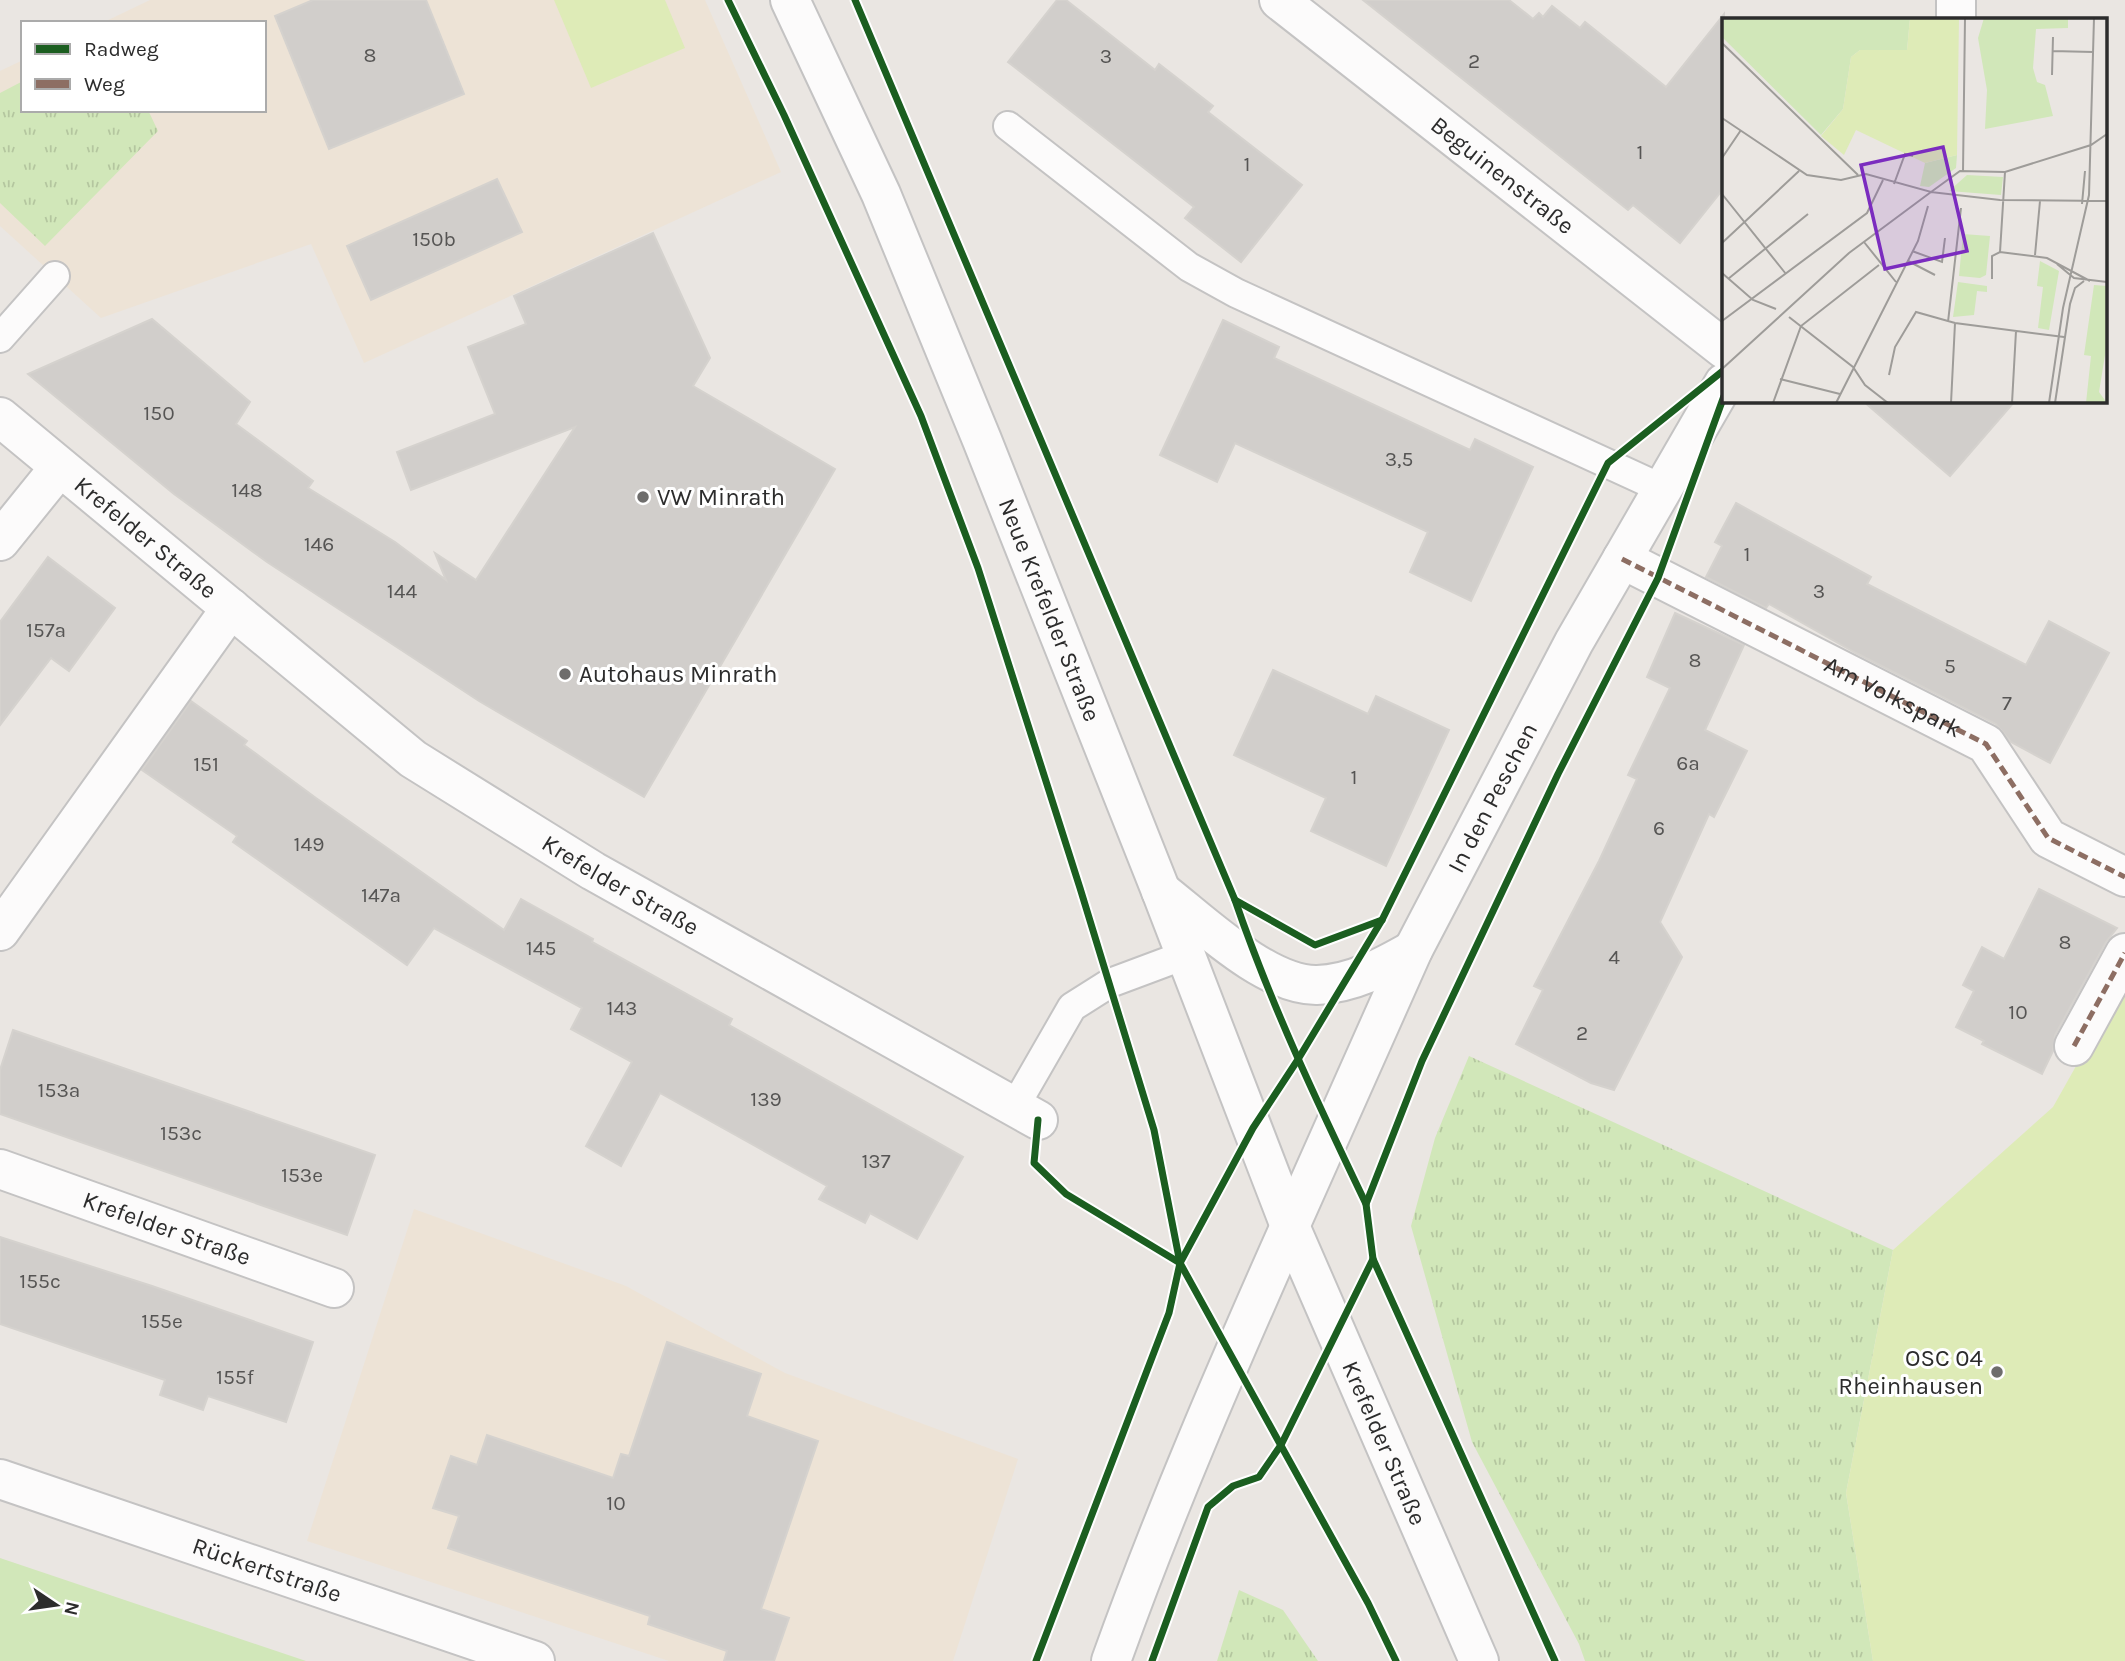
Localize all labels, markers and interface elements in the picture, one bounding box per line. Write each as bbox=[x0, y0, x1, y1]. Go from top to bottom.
inset map bbox=[1722, 18, 2108, 402]
legend bbox=[21, 21, 266, 112]
text: Radweg bbox=[84, 37, 159, 61]
house number: 8 bbox=[364, 43, 376, 67]
house number: 3 bbox=[1100, 44, 1112, 68]
house number: 2 bbox=[1468, 49, 1480, 73]
text: Weg bbox=[84, 72, 125, 96]
street label: Beguinenstraße bbox=[1425, 110, 1580, 240]
house number: 1 bbox=[1637, 140, 1643, 164]
house number: 1 bbox=[1244, 152, 1250, 176]
house number: 150b bbox=[412, 227, 456, 251]
house number: 150 bbox=[143, 401, 175, 425]
house number: 3,5 bbox=[1385, 447, 1413, 471]
street label: Krefelder Straße bbox=[69, 471, 222, 605]
house number: 148 bbox=[231, 478, 263, 502]
place label: VW Minrath bbox=[657, 483, 785, 511]
marker: VW Minrath bbox=[635, 489, 651, 505]
street label: Neue Krefelder Straße bbox=[993, 494, 1106, 726]
house number: 146 bbox=[304, 532, 334, 556]
house number: 1 bbox=[1744, 542, 1750, 566]
house number: 144 bbox=[387, 579, 417, 603]
house number: 3 bbox=[1813, 579, 1825, 603]
house number: 157a bbox=[26, 618, 66, 642]
house number: 8 bbox=[1689, 648, 1701, 672]
street label: Am Volkspark bbox=[1820, 650, 1966, 743]
house number: 5 bbox=[1944, 654, 1956, 678]
place label: Autohaus Minrath bbox=[579, 660, 777, 688]
marker: Autohaus Minrath bbox=[557, 666, 573, 682]
house number: 7 bbox=[2002, 691, 2012, 715]
street label: In den Peschen bbox=[1442, 718, 1543, 878]
house number: 6a bbox=[1676, 751, 1700, 775]
house number: 151 bbox=[193, 752, 219, 776]
house number: 1 bbox=[1351, 765, 1357, 789]
house number: 6 bbox=[1653, 816, 1665, 840]
street label: Krefelder Straße bbox=[537, 829, 704, 941]
house number: 149 bbox=[294, 832, 324, 856]
house number: 147a bbox=[361, 883, 401, 907]
house number: 8 bbox=[2059, 930, 2071, 954]
house number: 145 bbox=[526, 936, 556, 960]
house number: 4 bbox=[1608, 945, 1620, 969]
house number: 143 bbox=[606, 996, 638, 1020]
house number: 10 bbox=[2008, 1000, 2028, 1024]
house number: 2 bbox=[1576, 1021, 1588, 1045]
house number: 153a bbox=[38, 1078, 80, 1102]
house number: 139 bbox=[750, 1087, 782, 1111]
house number: 153c bbox=[160, 1121, 202, 1145]
house number: 137 bbox=[861, 1149, 891, 1173]
house number: 153e bbox=[281, 1163, 323, 1187]
street label: Krefelder Straße bbox=[79, 1186, 255, 1271]
house number: 155c bbox=[19, 1269, 61, 1293]
house number: 155e bbox=[141, 1309, 183, 1333]
place label: OSC 04 Rheinhausen bbox=[1838, 1344, 1983, 1400]
street label: Krefelder Straße bbox=[1336, 1357, 1432, 1529]
marker: OSC 04 Rheinhausen bbox=[1989, 1364, 2005, 1380]
house number: 155f bbox=[216, 1365, 255, 1389]
house number: 10 bbox=[606, 1491, 626, 1515]
street label: Rückertstraße bbox=[189, 1531, 345, 1608]
north arrow bbox=[21, 1570, 91, 1640]
text: N bbox=[59, 1599, 84, 1618]

